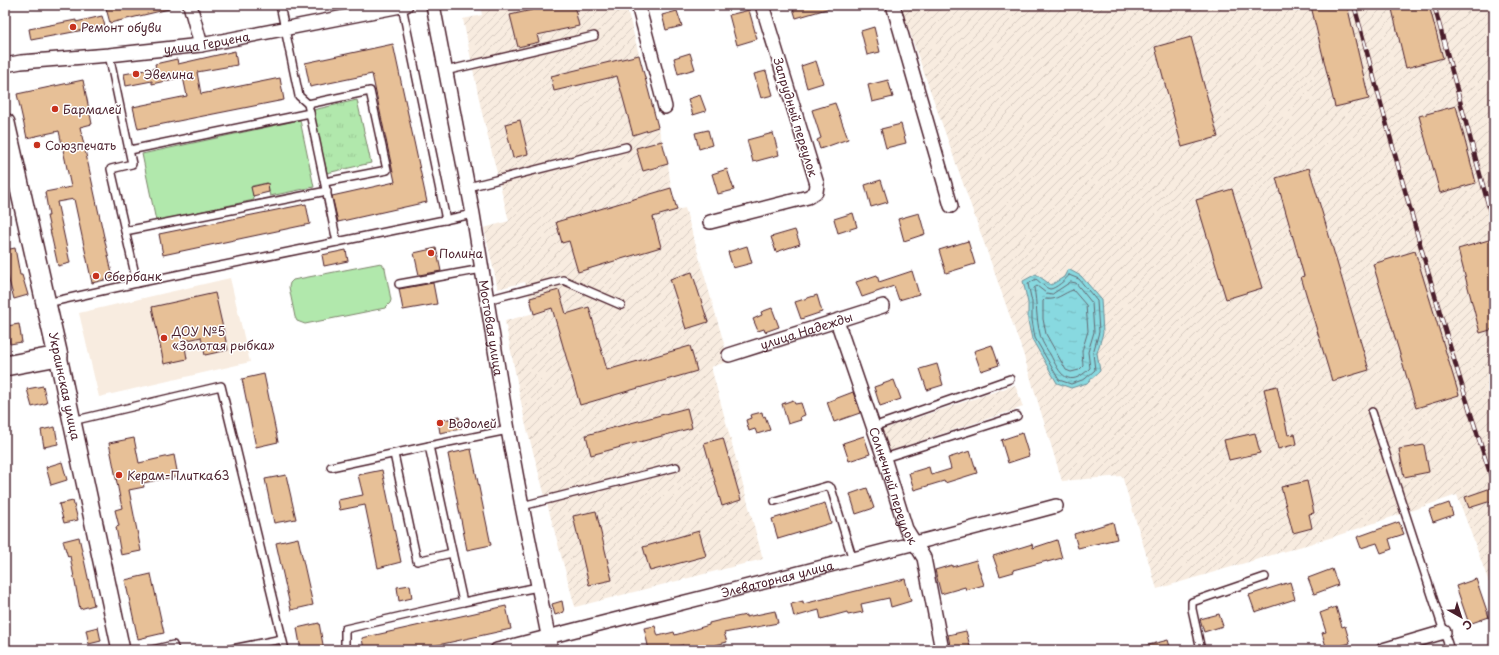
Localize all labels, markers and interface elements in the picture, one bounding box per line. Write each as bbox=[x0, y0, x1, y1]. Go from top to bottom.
place label: Ремонт обуви bbox=[81, 18, 162, 36]
marker: Ремонт обуви bbox=[68, 22, 78, 32]
street label: улица Герцена bbox=[163, 27, 252, 58]
street label: Запрудный переулок bbox=[769, 55, 823, 180]
place label: Эвелина bbox=[144, 65, 194, 83]
marker: Эвелина bbox=[131, 69, 141, 79]
place label: Бармалей bbox=[63, 100, 122, 118]
marker: Бармалей bbox=[50, 104, 60, 114]
place label: Союзпечать bbox=[45, 136, 116, 154]
marker: Союзпечать bbox=[32, 140, 42, 150]
place label: Полина bbox=[439, 244, 484, 262]
marker: Полина bbox=[426, 248, 436, 258]
place label: Сбербанк bbox=[104, 267, 163, 285]
marker: Сбербанк bbox=[91, 271, 101, 281]
street label: Мостовая улица bbox=[475, 278, 508, 377]
street label: улица Надежды bbox=[758, 307, 855, 354]
place label: ДОУ №5 «Золотая рыбка» bbox=[171, 322, 275, 354]
street label: Украинская улица bbox=[45, 330, 85, 442]
marker: ДОУ №5 «Золотая рыбка» bbox=[159, 333, 169, 343]
place label: Водолей bbox=[448, 414, 497, 432]
marker: Водолей bbox=[435, 418, 445, 428]
street label: Солнечный переулок bbox=[865, 425, 923, 548]
place label: Керам-Плитка63 bbox=[127, 466, 230, 484]
marker: Керам-Плитка63 bbox=[114, 470, 124, 480]
street label: Элеваторная улица bbox=[719, 556, 836, 602]
north arrow bbox=[1441, 597, 1481, 637]
text: С bbox=[1459, 616, 1476, 634]

